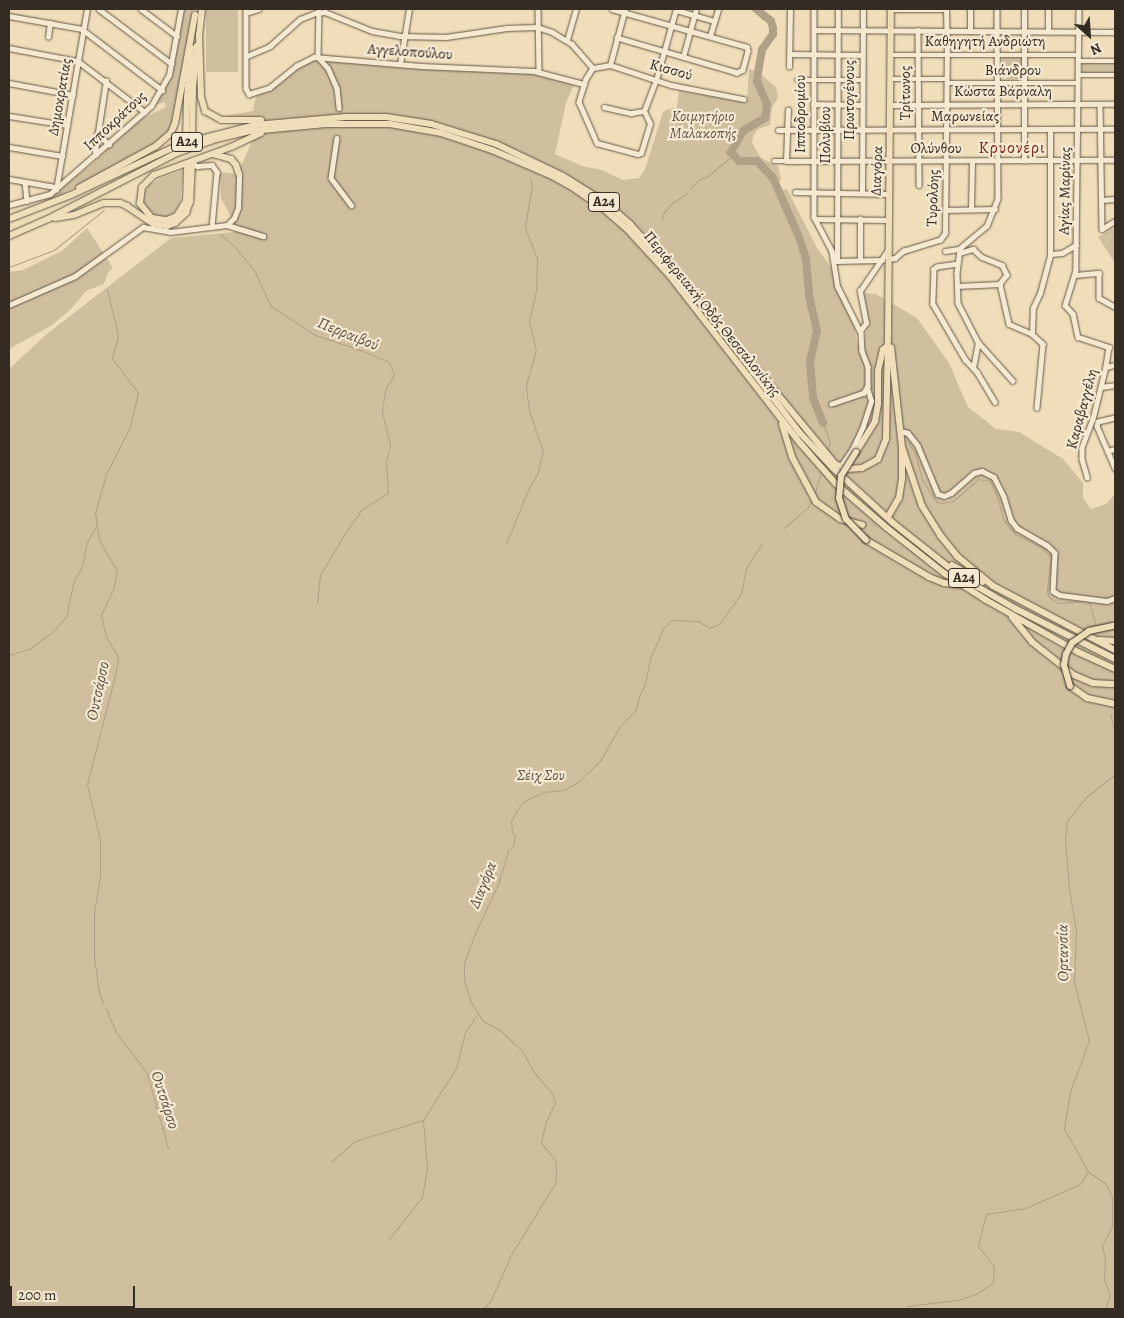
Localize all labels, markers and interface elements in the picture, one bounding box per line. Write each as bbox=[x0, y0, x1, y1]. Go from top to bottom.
north arrow bbox=[1064, 10, 1114, 60]
street label: Καθηγητή Ανδριώτη bbox=[924, 33, 1046, 51]
text: N bbox=[1087, 38, 1105, 60]
street label: Αγγελοπούλου bbox=[367, 40, 453, 64]
street label: Κισσού bbox=[648, 55, 694, 85]
street label: Δημοκρατίας bbox=[44, 57, 76, 137]
street label: Πρωτογένους bbox=[841, 60, 859, 140]
street label: Βιάνδρου bbox=[985, 62, 1041, 80]
street label: Τρίτωνος bbox=[897, 66, 915, 120]
street label: Ιπποδρομίου bbox=[792, 75, 810, 153]
street label: Κώστα Βάρναλη bbox=[954, 83, 1052, 101]
street label: Ιπποκράτους bbox=[80, 87, 150, 155]
street label: Πολυβίου bbox=[817, 106, 835, 164]
park label: Κοιμητήριο Μαλακοπής bbox=[670, 107, 736, 142]
street label: Μαρωνείας bbox=[931, 108, 999, 126]
road number: Α24 bbox=[171, 130, 203, 154]
district label: Κρυονέρι bbox=[978, 138, 1046, 158]
street label: Ολύνθου bbox=[910, 140, 962, 158]
street label: Διαγόρα bbox=[867, 146, 887, 196]
street label: Αγίας Μαρίνας bbox=[1055, 147, 1075, 235]
street label: Τυρολόης bbox=[923, 169, 943, 227]
road number: Α24 bbox=[588, 190, 620, 213]
street label: Περιφερειακή Οδός Θεσσαλονίκης bbox=[640, 228, 784, 400]
water label: Περραιβού bbox=[315, 313, 381, 355]
street label: Καραβαγγέλη bbox=[1063, 367, 1101, 451]
road number: Α24 bbox=[948, 566, 980, 590]
water label: Ουτσάρσο bbox=[82, 660, 114, 722]
park label: Σέιχ Σου bbox=[517, 767, 565, 785]
water label: Διαγόρα bbox=[465, 859, 501, 911]
water label: Ορτανσία bbox=[1053, 924, 1073, 982]
water label: Ουτσάρσο bbox=[147, 1069, 183, 1131]
scale bar bbox=[12, 1276, 138, 1308]
text: 200 m bbox=[18, 1285, 57, 1305]

